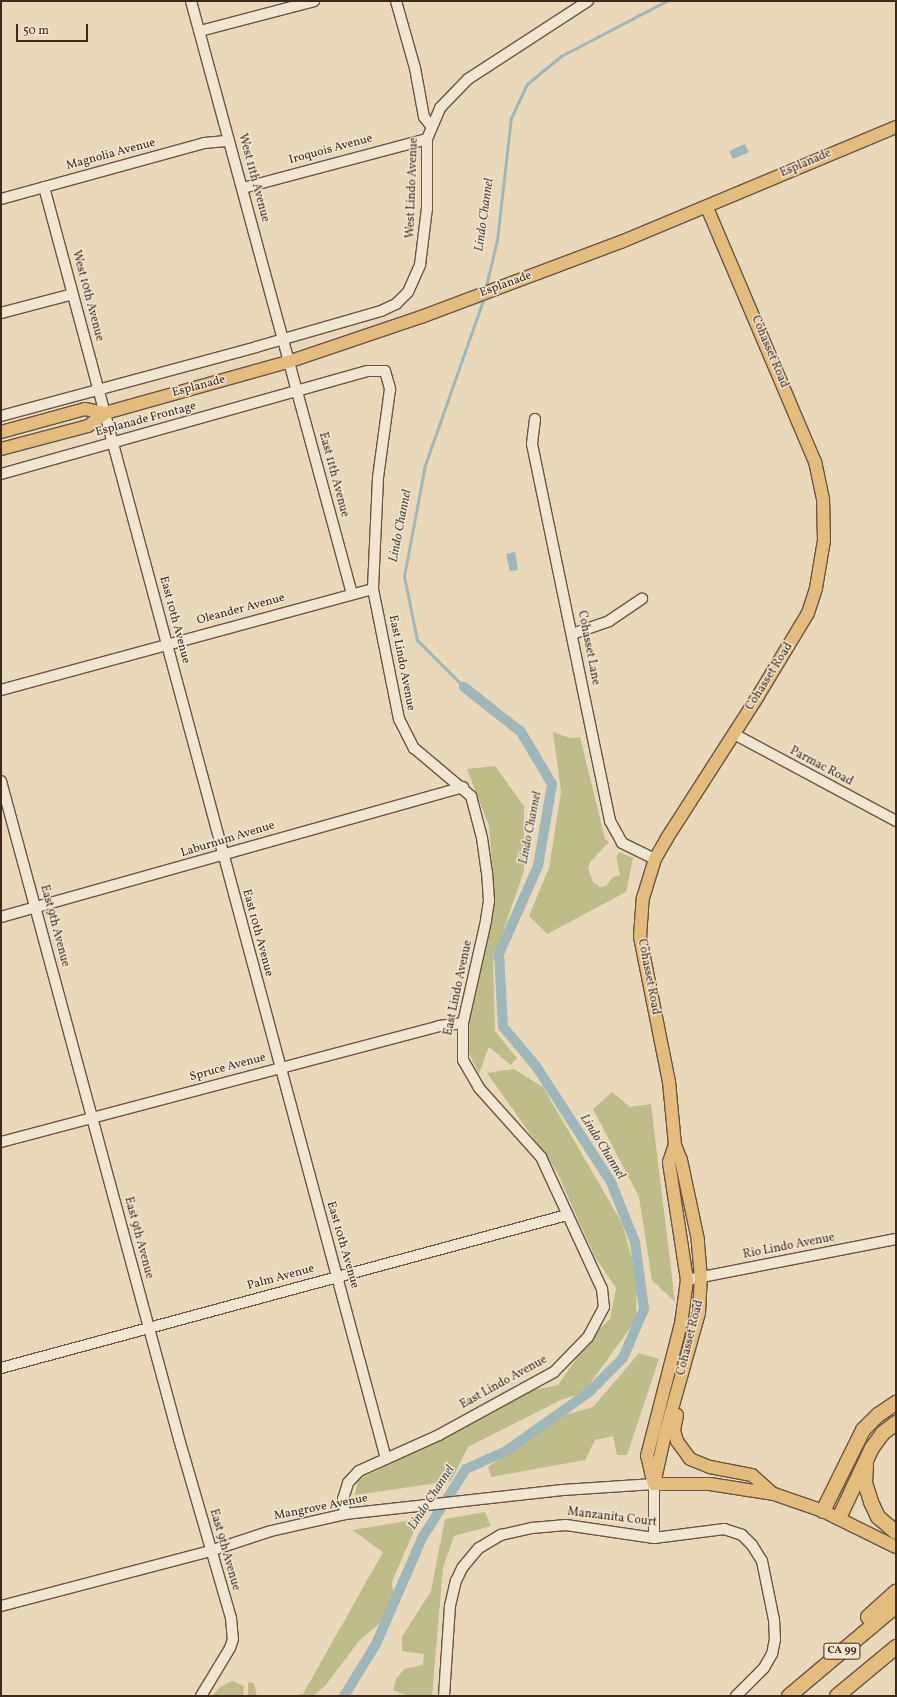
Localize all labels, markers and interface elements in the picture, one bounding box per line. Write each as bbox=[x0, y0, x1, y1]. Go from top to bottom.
scale bar bbox=[18, 16, 90, 42]
text: 50 m bbox=[23, 23, 49, 39]
street label: West 11th Avenue bbox=[234, 132, 272, 224]
street label: Iroquois Avenue bbox=[288, 132, 374, 168]
street label: Magnolia Avenue bbox=[65, 136, 157, 174]
street label: West Lindo Avenue bbox=[404, 137, 422, 239]
street label: Esplanade bbox=[778, 147, 834, 181]
water label: Lindo Channel bbox=[472, 177, 498, 253]
street label: West 10th Avenue bbox=[68, 249, 106, 343]
street label: Esplanade bbox=[478, 269, 534, 301]
street label: Cohasset Road bbox=[747, 314, 791, 390]
street label: Esplanade bbox=[171, 373, 227, 401]
street label: Esplanade Frontage bbox=[94, 400, 198, 440]
street label: East 11th Avenue bbox=[315, 431, 351, 519]
water label: Lindo Channel bbox=[386, 488, 416, 564]
street label: East 10th Avenue bbox=[155, 575, 193, 665]
street label: Oleander Avenue bbox=[196, 591, 286, 629]
street label: Cohasset Lane bbox=[574, 610, 602, 686]
street label: East Lindo Avenue bbox=[385, 614, 417, 712]
street label: Cohasset Road bbox=[744, 641, 796, 713]
street label: Parmac Road bbox=[787, 744, 855, 790]
water label: Lindo Channel bbox=[516, 790, 546, 866]
street label: Laburnum Avenue bbox=[179, 819, 277, 861]
street label: East 9th Avenue bbox=[36, 883, 72, 969]
street label: East 10th Avenue bbox=[238, 888, 276, 978]
street label: Cohasset Road bbox=[634, 938, 662, 1016]
street label: East Lindo Avenue bbox=[442, 939, 476, 1037]
street label: Spruce Avenue bbox=[188, 1051, 268, 1085]
water label: Lindo Channel bbox=[576, 1112, 628, 1182]
street label: East 9th Avenue bbox=[120, 1195, 156, 1281]
street label: East 10th Avenue bbox=[323, 1200, 361, 1290]
street label: Rio Lindo Avenue bbox=[742, 1231, 836, 1263]
street label: Palm Avenue bbox=[246, 1262, 316, 1294]
street label: Cohasset Road bbox=[675, 1299, 707, 1377]
street label: East Lindo Avenue bbox=[458, 1353, 550, 1413]
water label: Lindo Channel bbox=[405, 1463, 459, 1533]
street label: Mangrove Avenue bbox=[273, 1492, 369, 1524]
street label: Manzanita Court bbox=[567, 1505, 657, 1531]
street label: East 9th Avenue bbox=[205, 1508, 243, 1592]
road number: CA 99 bbox=[823, 1642, 861, 1660]

